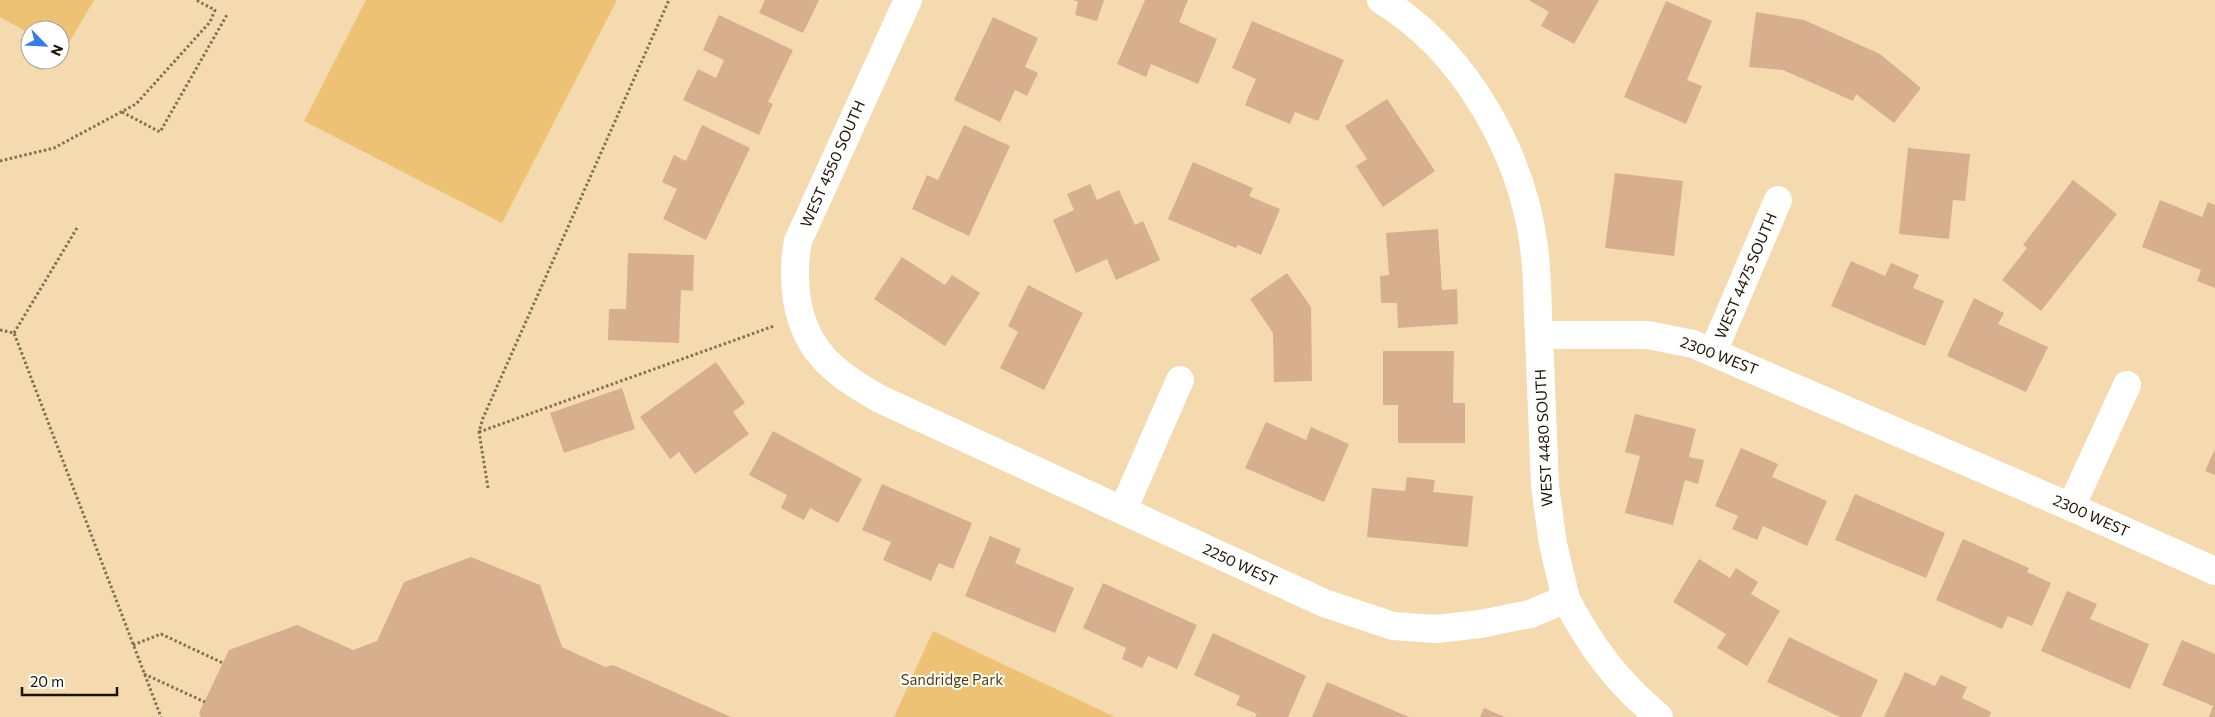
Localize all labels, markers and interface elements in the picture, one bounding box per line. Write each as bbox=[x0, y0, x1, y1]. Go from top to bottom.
north arrow bbox=[20, 20, 70, 70]
text: N bbox=[47, 42, 67, 59]
street label: WEST 4550 SOUTH bbox=[796, 97, 868, 230]
street label: WEST 4475 SOUTH bbox=[1710, 210, 1780, 341]
street label: 2300 WEST bbox=[1678, 332, 1761, 378]
street label: WEST 4480 SOUTH bbox=[1530, 369, 1556, 507]
street label: 2300 WEST bbox=[2050, 490, 2133, 540]
street label: 2250 WEST bbox=[1200, 539, 1281, 589]
scale bar bbox=[22, 664, 118, 696]
park label: Sandridge Park bbox=[901, 670, 1003, 688]
text: 20 m bbox=[30, 672, 64, 690]

